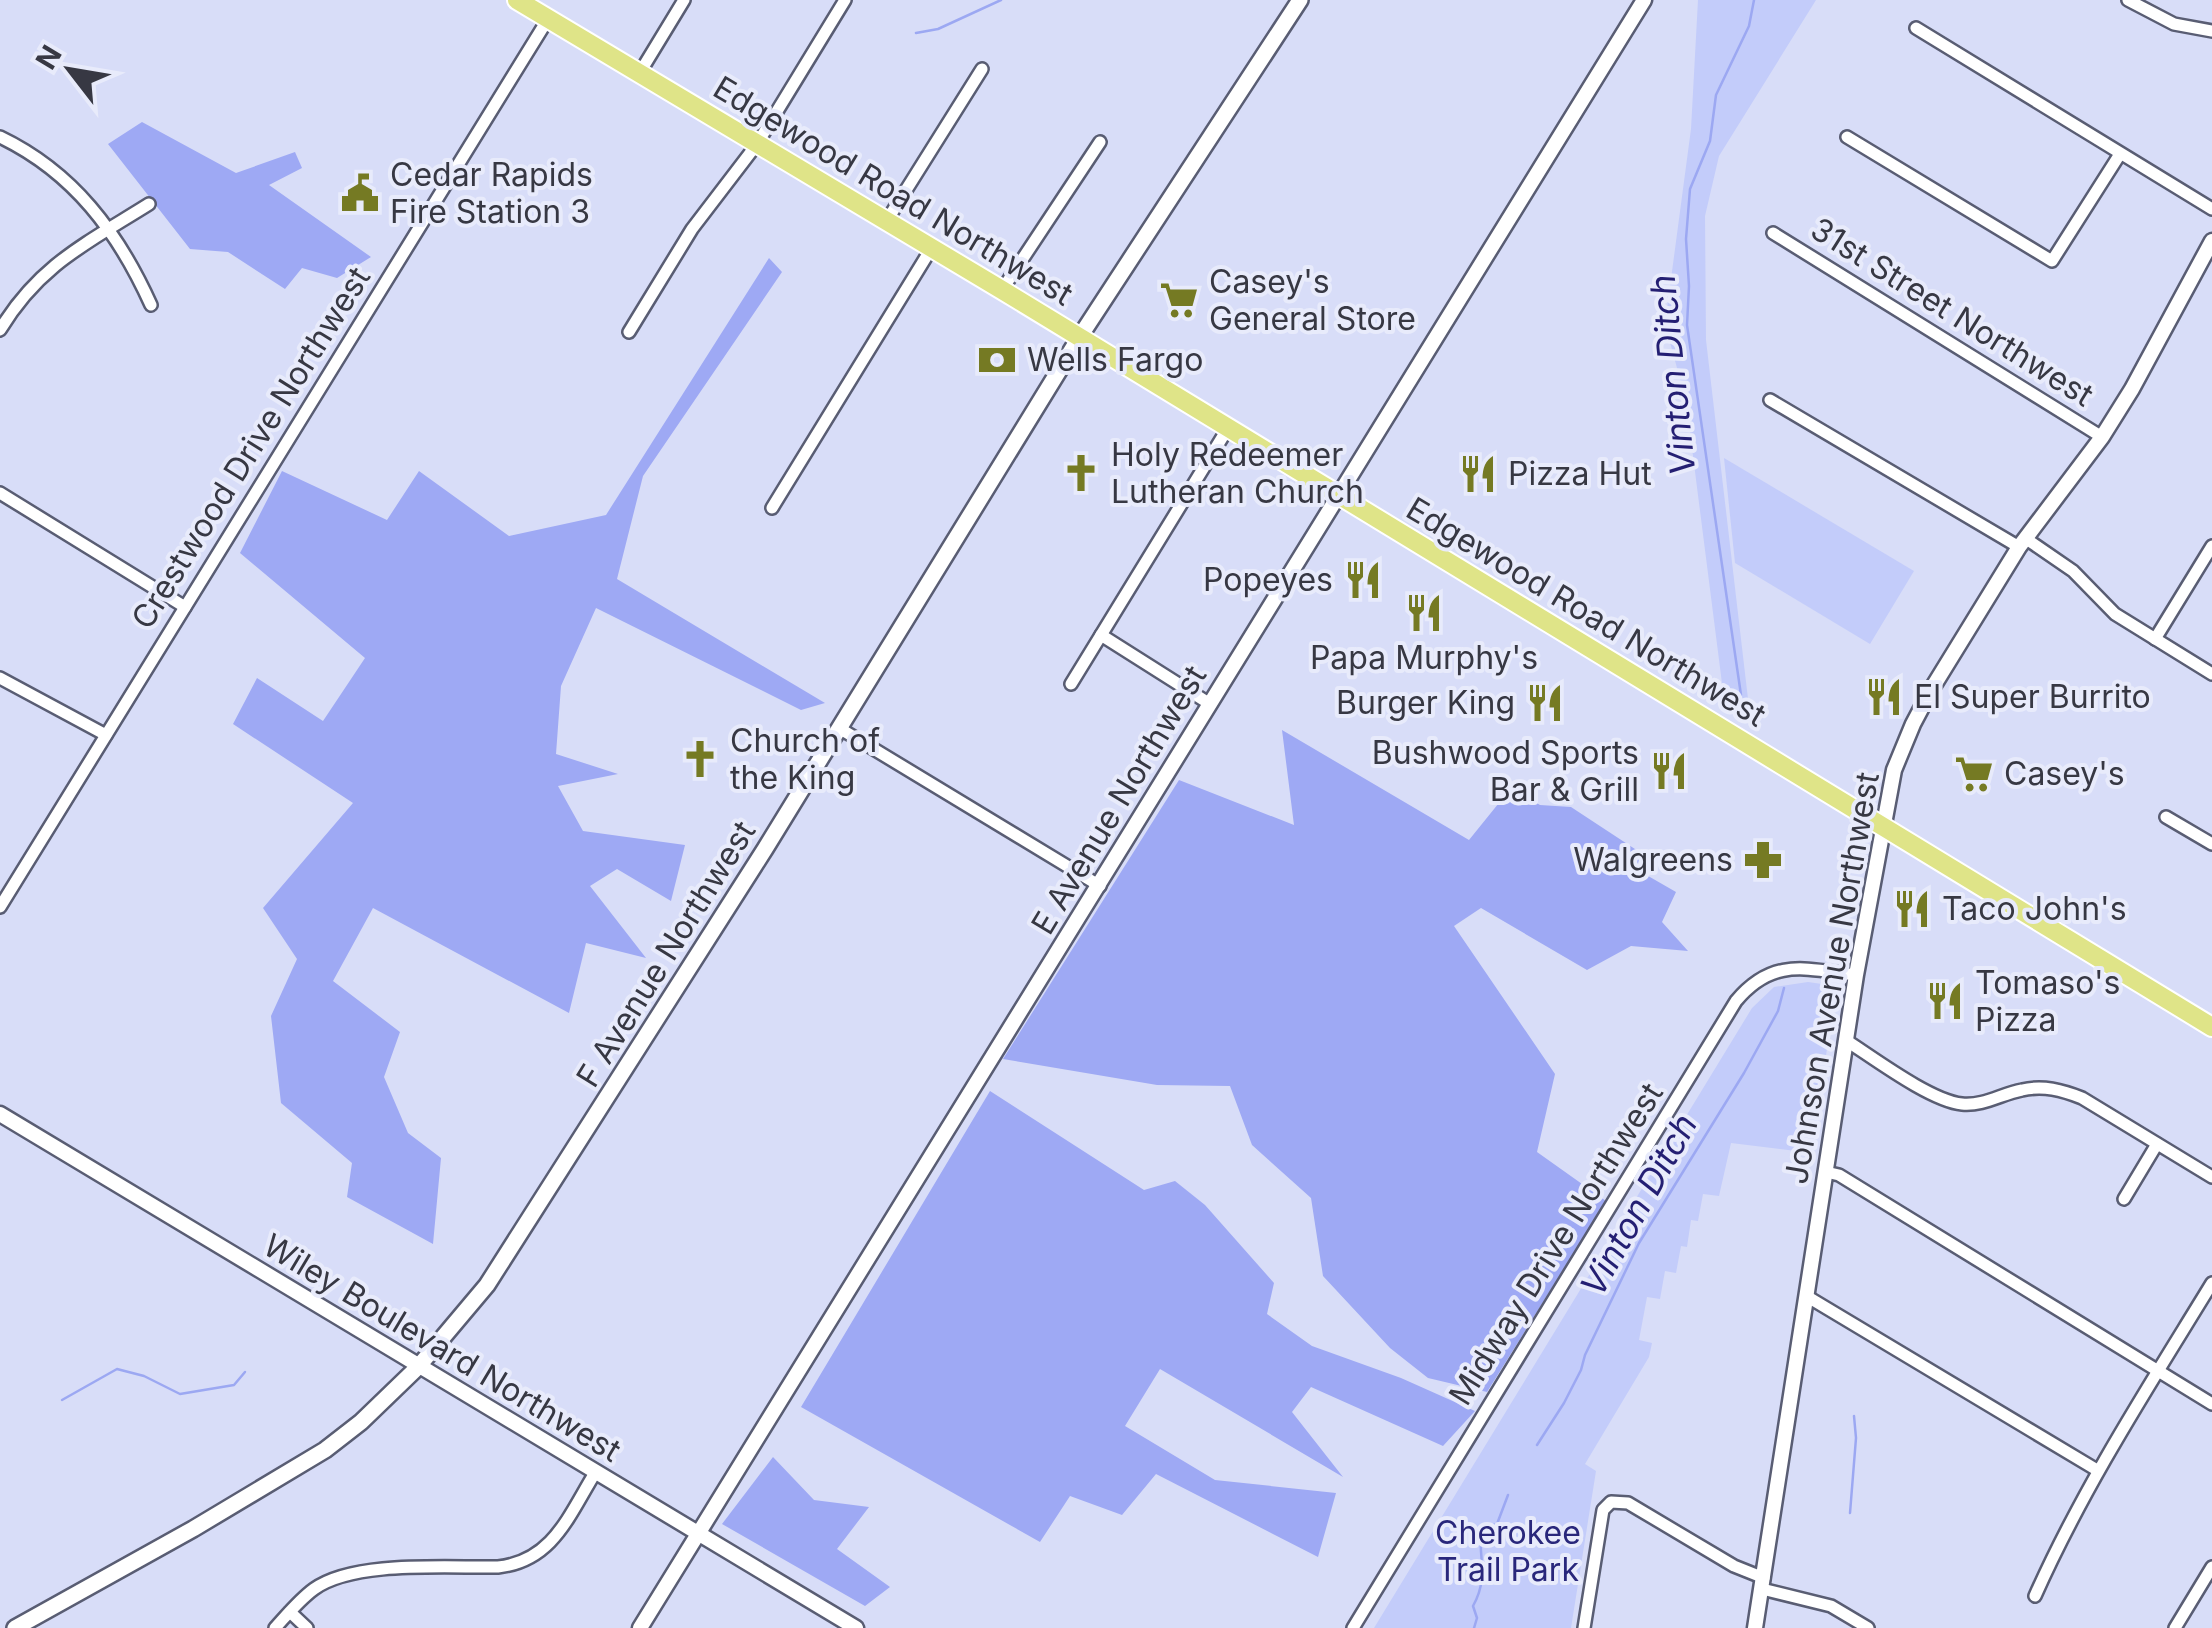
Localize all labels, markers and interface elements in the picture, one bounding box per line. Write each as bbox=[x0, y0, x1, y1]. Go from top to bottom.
north arrow bbox=[20, 20, 120, 120]
text: N bbox=[29, 39, 69, 75]
street label: Edgewood Road Northwest bbox=[707, 68, 1080, 313]
place label: Cedar Rapids Fire Station 3 bbox=[390, 155, 593, 231]
public building icon: Cedar Rapids Fire Station 3 bbox=[339, 172, 381, 214]
street label: 31st Street Northwest bbox=[1804, 209, 2101, 414]
street label: Crestwood Drive Northwest bbox=[123, 260, 378, 636]
place label: Casey's General Store bbox=[1209, 262, 1416, 338]
water label: Vinton Ditch bbox=[1641, 273, 1703, 478]
supermarket icon: Casey's General Store bbox=[1158, 279, 1200, 321]
bank icon: Wells Fargo bbox=[976, 339, 1018, 381]
place label: Wells Fargo bbox=[1027, 340, 1203, 379]
place label: Holy Redeemer Lutheran Church bbox=[1111, 435, 1364, 511]
church icon: Holy Redeemer Lutheran Church bbox=[1060, 452, 1102, 494]
restaurant icon: Pizza Hut bbox=[1457, 453, 1499, 495]
place label: Pizza Hut bbox=[1508, 454, 1652, 493]
street label: Edgewood Road Northwest bbox=[1400, 489, 1773, 734]
restaurant icon: Popeyes bbox=[1342, 559, 1384, 601]
place label: Popeyes bbox=[1203, 560, 1333, 599]
restaurant icon: Papa Murphy's bbox=[1403, 592, 1445, 634]
place label: Papa Murphy's bbox=[1310, 638, 1538, 677]
street label: E Avenue Northwest bbox=[1023, 658, 1214, 941]
restaurant icon: El Super Burrito bbox=[1863, 676, 1905, 718]
place label: El Super Burrito bbox=[1914, 677, 2151, 716]
restaurant icon: Burger King bbox=[1524, 682, 1566, 724]
place label: Burger King bbox=[1336, 683, 1515, 722]
place label: Church of the King bbox=[730, 721, 880, 797]
place label: Bushwood Sports Bar & Grill bbox=[1372, 733, 1639, 809]
church icon: Church of the King bbox=[679, 738, 721, 780]
restaurant icon: Bushwood Sports Bar & Grill bbox=[1648, 750, 1690, 792]
supermarket icon: Casey's bbox=[1953, 753, 1995, 795]
place label: Casey's bbox=[2004, 754, 2125, 793]
street label: Johnson Avenue Northwest bbox=[1776, 769, 1887, 1187]
street label: F Avenue Northwest bbox=[568, 814, 763, 1094]
pharmacy icon: Walgreens bbox=[1742, 839, 1784, 881]
place label: Walgreens bbox=[1573, 840, 1733, 879]
restaurant icon: Taco John's bbox=[1891, 888, 1933, 930]
place label: Taco John's bbox=[1942, 889, 2127, 928]
place label: Tomaso's Pizza bbox=[1975, 963, 2120, 1039]
restaurant icon: Tomaso's Pizza bbox=[1924, 980, 1966, 1022]
street label: Midway Drive Northwest bbox=[1440, 1076, 1671, 1412]
water label: Vinton Ditch bbox=[1571, 1106, 1705, 1303]
street label: Wiley Boulevard Northwest bbox=[257, 1225, 628, 1470]
park label: Cherokee Trail Park bbox=[1435, 1513, 1581, 1589]

